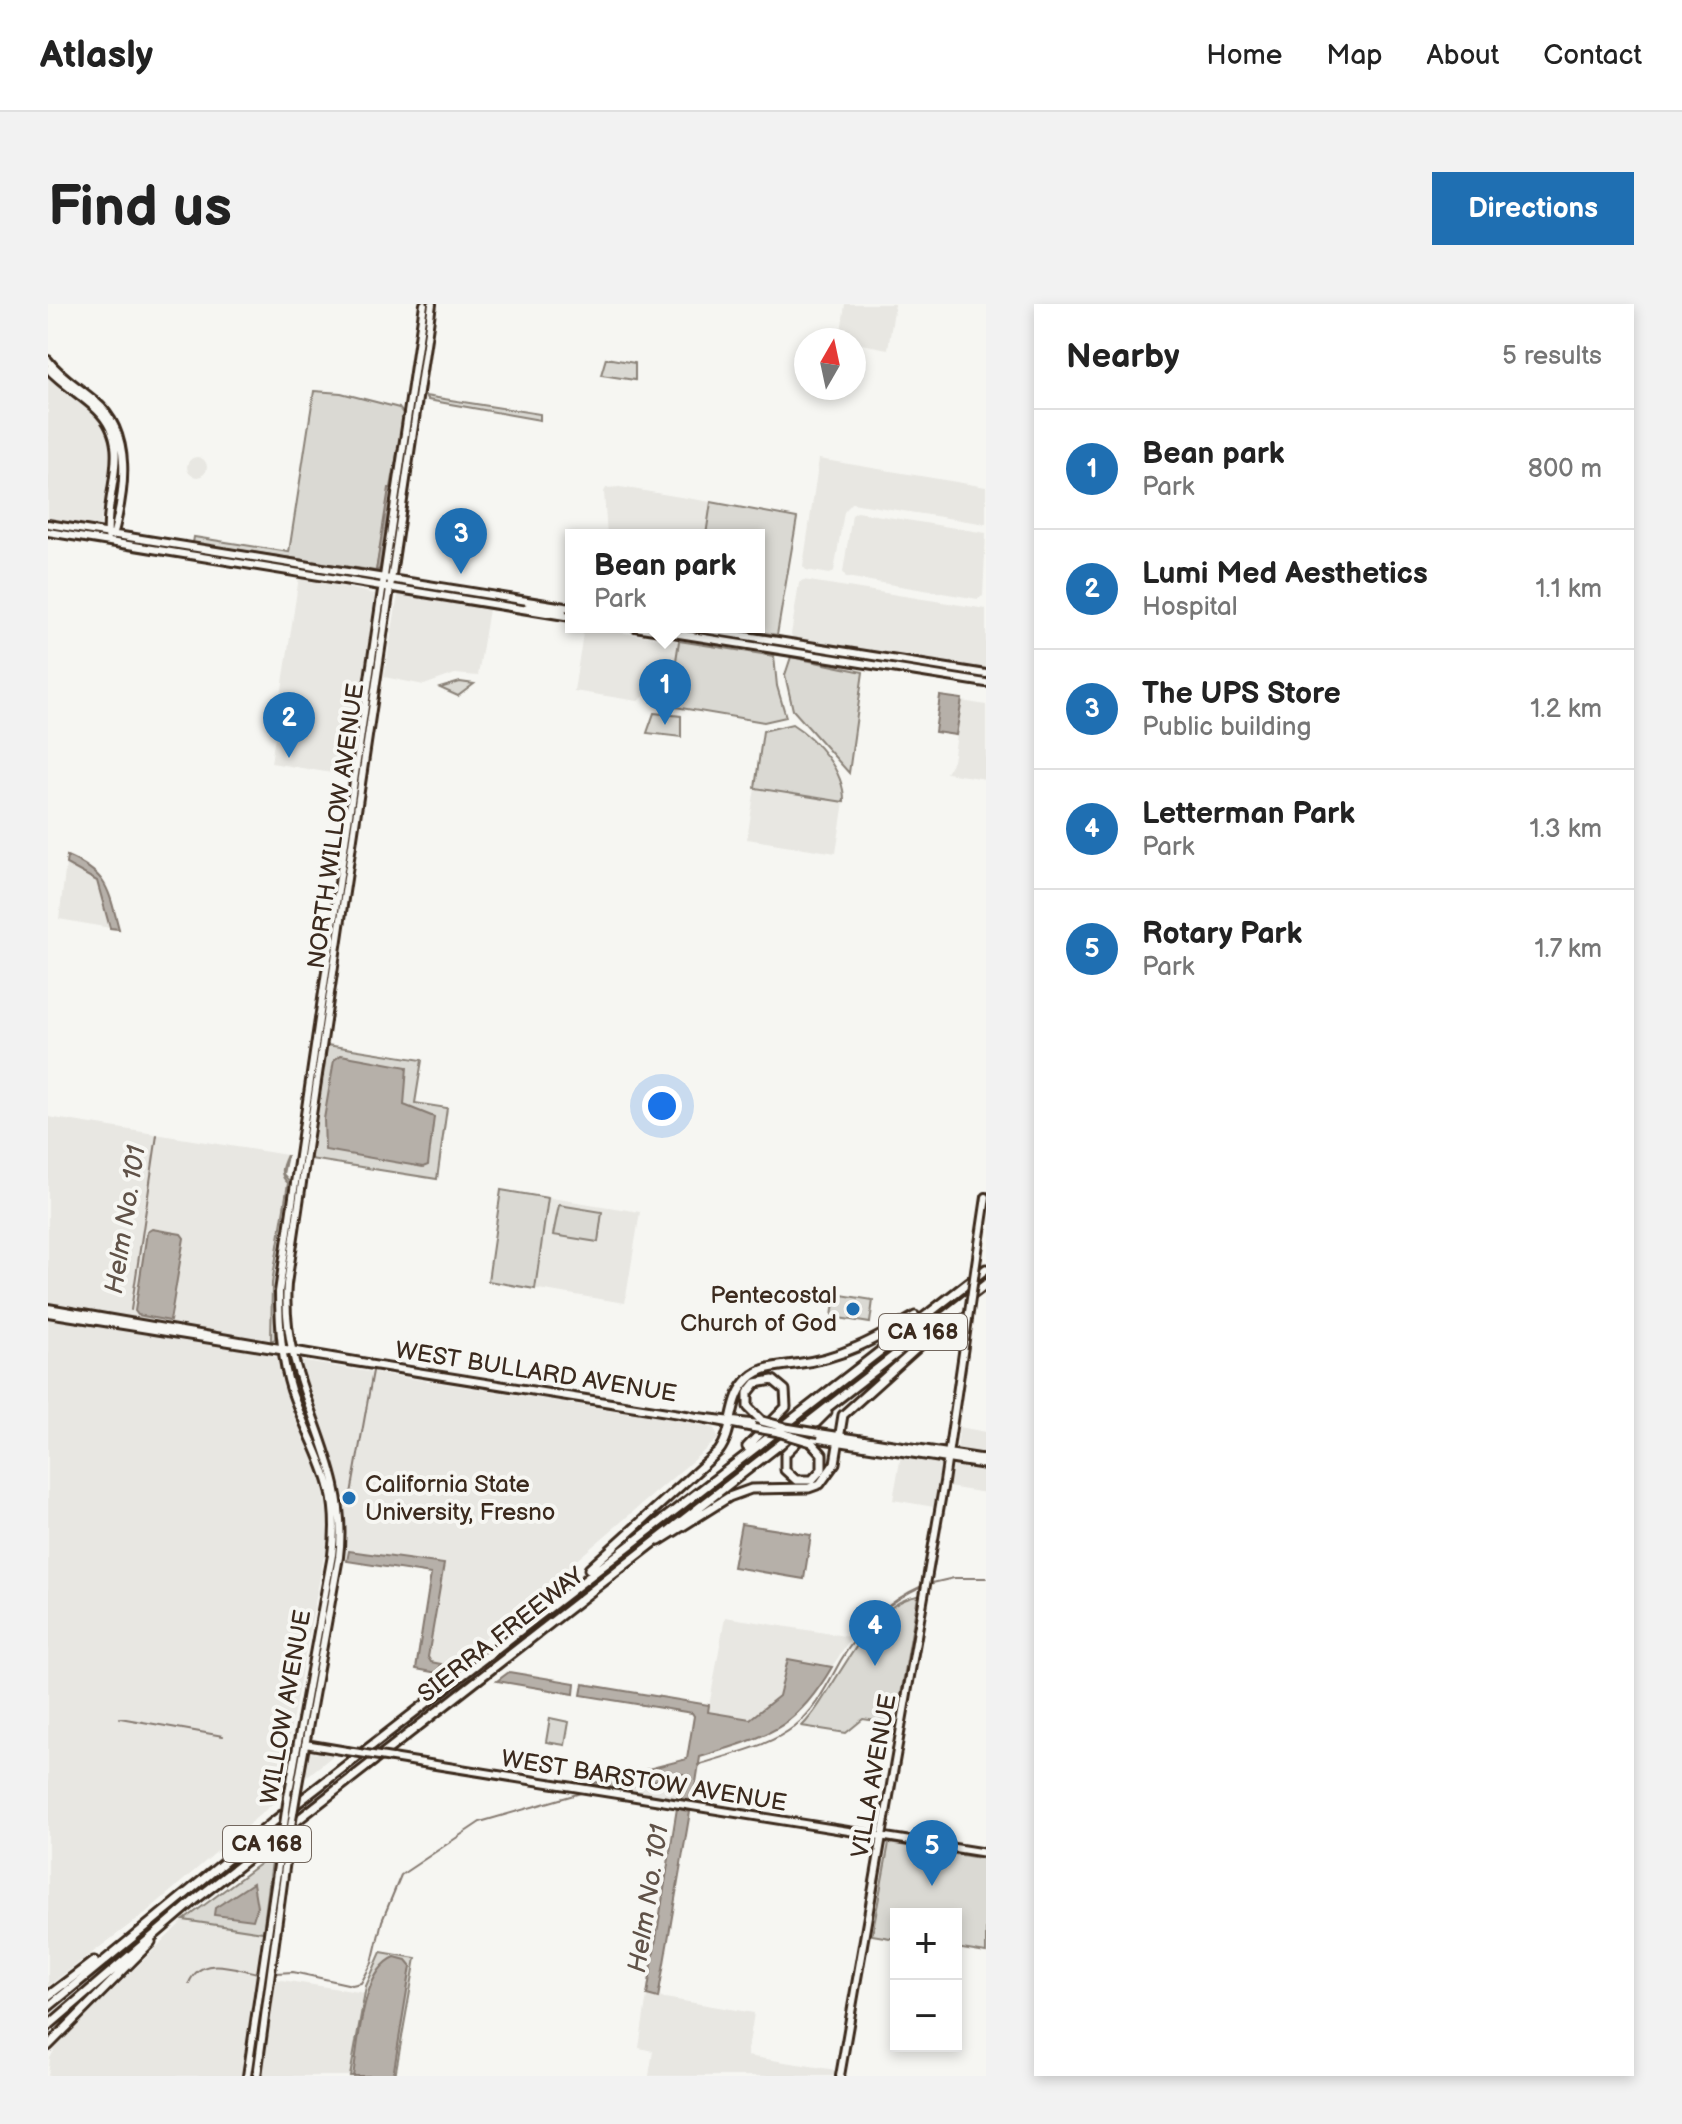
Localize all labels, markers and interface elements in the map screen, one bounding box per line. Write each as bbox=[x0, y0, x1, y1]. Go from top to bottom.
text: Atlasly bbox=[40, 33, 153, 78]
text: Home bbox=[1206, 39, 1282, 72]
text: Map bbox=[1326, 39, 1383, 72]
text: About bbox=[1427, 39, 1499, 72]
text: Contact bbox=[1543, 39, 1642, 72]
button: Directions bbox=[1432, 172, 1634, 245]
text: Find us bbox=[48, 175, 232, 242]
north arrow bbox=[794, 328, 866, 400]
text: Nearby bbox=[1066, 336, 1180, 377]
text: 5 results bbox=[1502, 341, 1602, 372]
text: Bean park bbox=[1142, 436, 1285, 472]
text: 1 bbox=[1087, 454, 1097, 485]
text: 800 m bbox=[1528, 454, 1602, 485]
text: Park bbox=[1142, 472, 1194, 503]
pin: 3 bbox=[435, 508, 487, 574]
popup bbox=[565, 529, 765, 633]
text: Bean park bbox=[594, 548, 736, 584]
text: Lumi Med Aesthetics bbox=[1142, 556, 1428, 592]
text: 2 bbox=[1084, 574, 1100, 605]
text: 1.1 km bbox=[1536, 574, 1602, 605]
text: Park bbox=[594, 584, 646, 615]
text: Hospital bbox=[1142, 592, 1238, 623]
pin: 1 bbox=[639, 659, 691, 725]
text: The UPS Store bbox=[1142, 676, 1341, 712]
street label: NORTH WILLOW AVENUE bbox=[302, 681, 370, 971]
pin: 2 bbox=[263, 692, 315, 758]
text: 3 bbox=[1084, 694, 1100, 725]
text: 1.2 km bbox=[1530, 694, 1602, 725]
text: Public building bbox=[1142, 712, 1311, 743]
text: Letterman Park bbox=[1142, 796, 1355, 832]
text: 4 bbox=[1084, 814, 1100, 845]
text: 1.3 km bbox=[1530, 814, 1602, 845]
text: Park bbox=[1142, 832, 1194, 863]
text: Rotary Park bbox=[1142, 916, 1302, 952]
text: 5 bbox=[1084, 934, 1100, 965]
text: 1.7 km bbox=[1534, 934, 1602, 965]
text: Park bbox=[1142, 952, 1194, 983]
your location bbox=[642, 1086, 682, 1126]
water label: Helm No. 101 bbox=[99, 1144, 153, 1296]
place label: Pentecostal Church of God bbox=[680, 1281, 837, 1338]
marker: Pentecostal Church of God bbox=[844, 1300, 862, 1318]
road number: CA 168 bbox=[879, 1314, 967, 1350]
street label: WEST BULLARD AVENUE bbox=[393, 1335, 679, 1409]
place label: California State University, Fresno bbox=[365, 1470, 555, 1527]
marker: California State University, Fresno bbox=[340, 1489, 358, 1507]
street label: SIERRA FREEWAY bbox=[412, 1561, 590, 1709]
pin: 4 bbox=[849, 1600, 901, 1666]
street label: WILLOW AVENUE bbox=[255, 1608, 317, 1806]
street label: VILLA AVENUE bbox=[845, 1692, 903, 1860]
street label: WEST BARSTOW AVENUE bbox=[499, 1744, 789, 1818]
pin: 5 bbox=[906, 1820, 958, 1886]
water label: Helm No. 101 bbox=[622, 1823, 676, 1975]
road number: CA 168 bbox=[223, 1826, 311, 1862]
map controls bbox=[890, 1908, 962, 2052]
button: + bbox=[890, 1908, 962, 1980]
button: − bbox=[890, 1980, 962, 2052]

